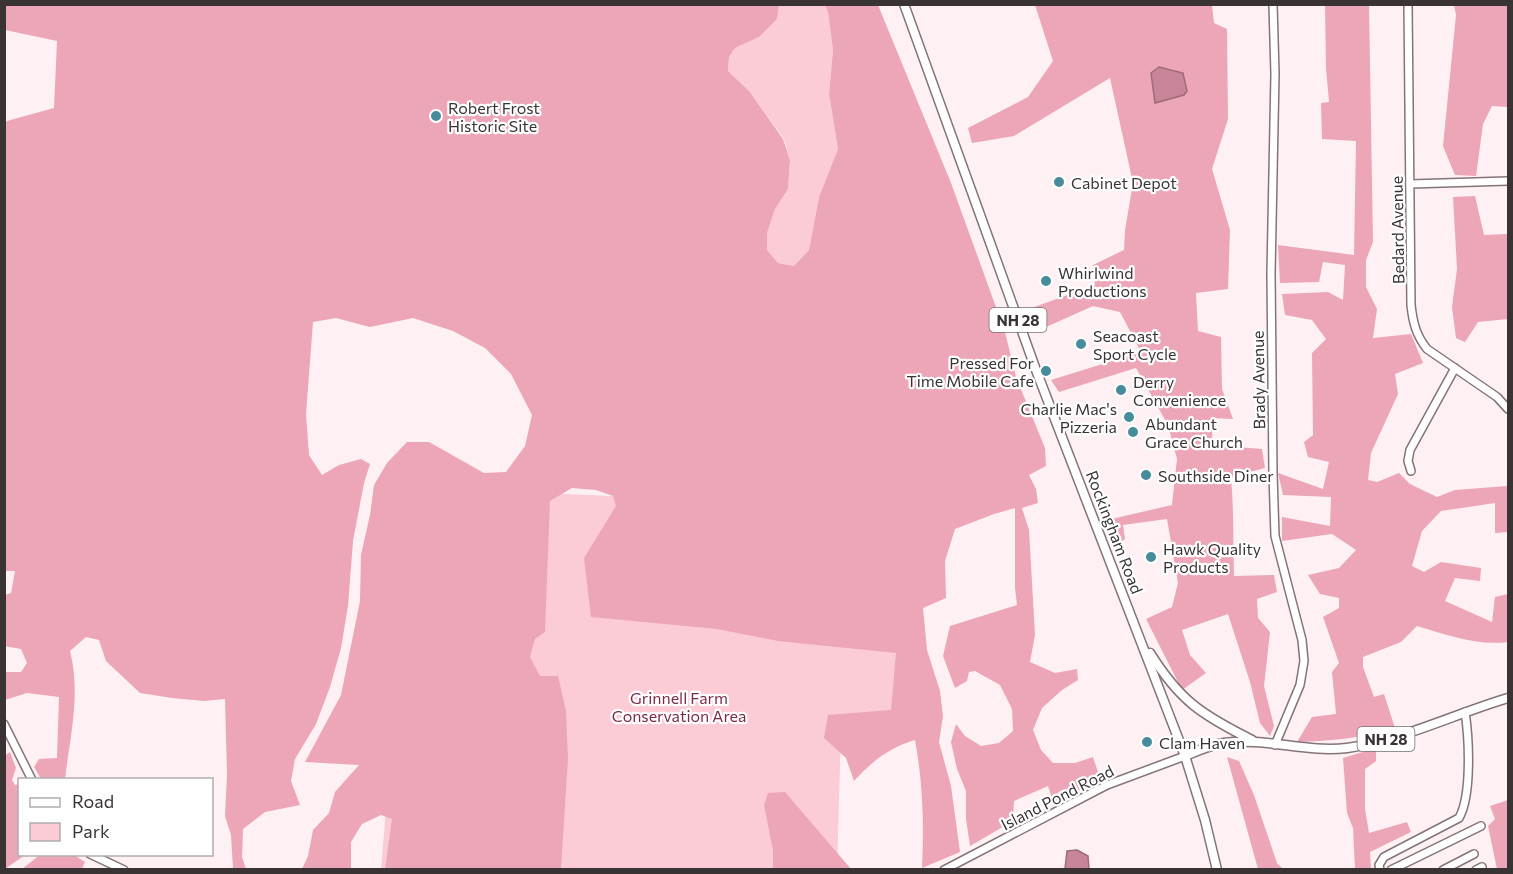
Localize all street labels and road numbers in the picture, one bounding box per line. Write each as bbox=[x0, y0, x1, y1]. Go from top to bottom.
street label: Bedard Avenue bbox=[1387, 176, 1407, 284]
road number: NH 28 bbox=[990, 308, 1046, 332]
street label: Brady Avenue bbox=[1248, 330, 1268, 430]
street label: Rockingham Road bbox=[1083, 468, 1147, 596]
road number: NH 28 bbox=[1358, 727, 1414, 751]
street label: Island Pond Road bbox=[998, 760, 1116, 834]

